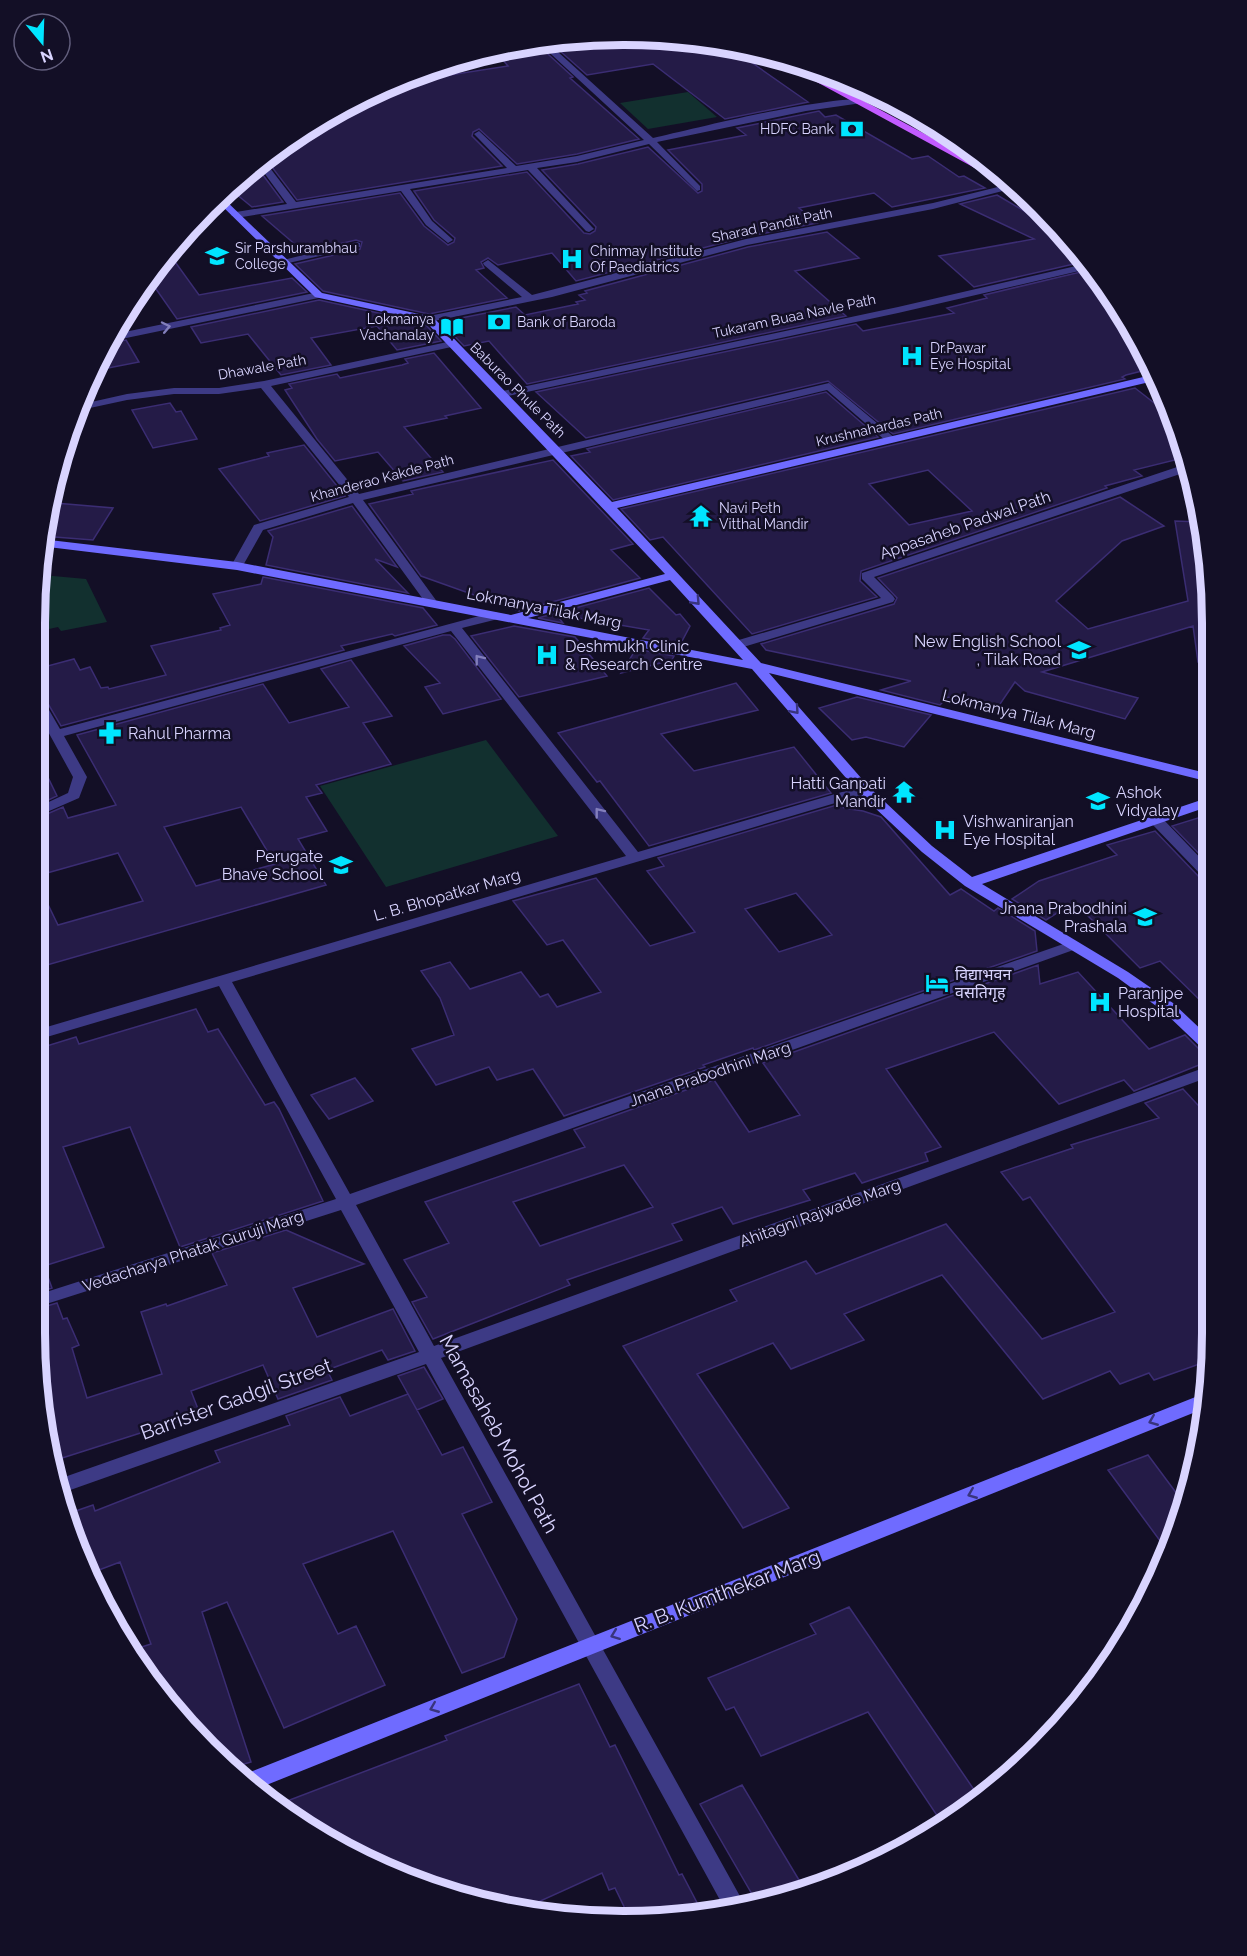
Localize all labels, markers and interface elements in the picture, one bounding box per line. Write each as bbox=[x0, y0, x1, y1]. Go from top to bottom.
north arrow bbox=[12, 12, 72, 72]
text: N bbox=[38, 45, 56, 67]
bank icon: HDFC Bank bbox=[839, 116, 865, 142]
place label: HDFC Bank bbox=[760, 121, 835, 137]
street label: Sharad Pandit Path bbox=[710, 204, 834, 246]
place label: Sir Parshurambhau College bbox=[235, 240, 357, 272]
school or university icon: Sir Parshurambhau College bbox=[204, 243, 230, 269]
place label: Chinmay Institute Of Paediatrics bbox=[590, 243, 702, 275]
hospital icon: Chinmay Institute Of Paediatrics bbox=[559, 246, 585, 272]
street label: Tukaram Buaa Navle Path bbox=[711, 291, 877, 341]
bank icon: Bank of Baroda bbox=[486, 309, 512, 335]
place label: Lokmanya Vachanalay bbox=[360, 311, 434, 343]
library icon: Lokmanya Vachanalay bbox=[439, 314, 465, 340]
place label: Bank of Baroda bbox=[517, 314, 616, 330]
one-way arrow bbox=[160, 321, 170, 334]
street label: Baburao Phule Path bbox=[467, 339, 569, 441]
place label: Dr.Pawar Eye Hospital bbox=[930, 340, 1011, 372]
hospital icon: Dr.Pawar Eye Hospital bbox=[899, 343, 925, 369]
street label: Dhawale Path bbox=[217, 351, 307, 383]
street label: Krushnahardas Path bbox=[814, 405, 944, 449]
street label: Khanderao Kakde Path bbox=[309, 451, 455, 505]
street label: Appasaheb Padwal Path bbox=[877, 487, 1053, 563]
place label: Navi Peth Vitthal Mandir bbox=[719, 500, 808, 532]
temple icon: Navi Peth Vitthal Mandir bbox=[688, 503, 714, 529]
street label: Lokmanya Tilak Marg bbox=[465, 584, 623, 632]
one-way arrow bbox=[689, 595, 700, 605]
place label: New English School , Tilak Road bbox=[914, 632, 1062, 669]
place label: Deshmukh Clinic & Research Centre bbox=[565, 637, 702, 674]
school or university icon: New English School , Tilak Road bbox=[1066, 637, 1092, 663]
hospital icon: Deshmukh Clinic & Research Centre bbox=[534, 642, 560, 668]
one-way arrow bbox=[475, 654, 486, 665]
street label: Lokmanya Tilak Marg bbox=[940, 686, 1098, 742]
one-way arrow bbox=[788, 703, 799, 714]
pharmacy icon: Rahul Pharma bbox=[97, 720, 123, 746]
place label: Rahul Pharma bbox=[128, 724, 231, 743]
place label: Hatti Ganpati Mandir bbox=[790, 774, 886, 811]
temple icon: Hatti Ganpati Mandir bbox=[891, 779, 917, 805]
place label: Ashok Vidyalay bbox=[1116, 783, 1179, 820]
school or university icon: Ashok Vidyalay bbox=[1085, 788, 1111, 814]
one-way arrow bbox=[595, 808, 606, 819]
place label: Vishwaniranjan Eye Hospital bbox=[963, 812, 1074, 849]
hospital icon: Vishwaniranjan Eye Hospital bbox=[932, 817, 958, 843]
place label: Perugate Bhave School bbox=[222, 847, 324, 884]
school or university icon: Perugate Bhave School bbox=[328, 852, 354, 878]
street label: L. B. Bhopatkar Marg bbox=[371, 865, 523, 925]
place label: Jnana Prabodhini Prashala bbox=[1000, 899, 1127, 936]
school or university icon: Jnana Prabodhini Prashala bbox=[1132, 904, 1158, 930]
place label: विद्याभवन वसतिगृह bbox=[955, 965, 1012, 1003]
hotel icon: विद्याभवन वसतिगृह bbox=[924, 970, 950, 996]
place label: Paranjpe Hospital bbox=[1118, 984, 1183, 1021]
hospital icon: Paranjpe Hospital bbox=[1087, 989, 1113, 1015]
street label: Jnana Prabodhini Marg bbox=[627, 1037, 793, 1111]
street label: Ahitagni Rajwade Marg bbox=[737, 1175, 903, 1251]
street label: Vedacharya Phatak Guruji Marg bbox=[80, 1206, 306, 1296]
street label: Mamasaheb Mohol Path bbox=[434, 1331, 564, 1537]
street label: Barrister Gadgil Street bbox=[137, 1353, 335, 1445]
one-way arrow bbox=[1148, 1414, 1159, 1426]
one-way arrow bbox=[967, 1486, 978, 1499]
street label: R. B. Kumthekar Marg bbox=[631, 1544, 823, 1638]
one-way arrow bbox=[610, 1627, 621, 1640]
one-way arrow bbox=[429, 1700, 440, 1713]

